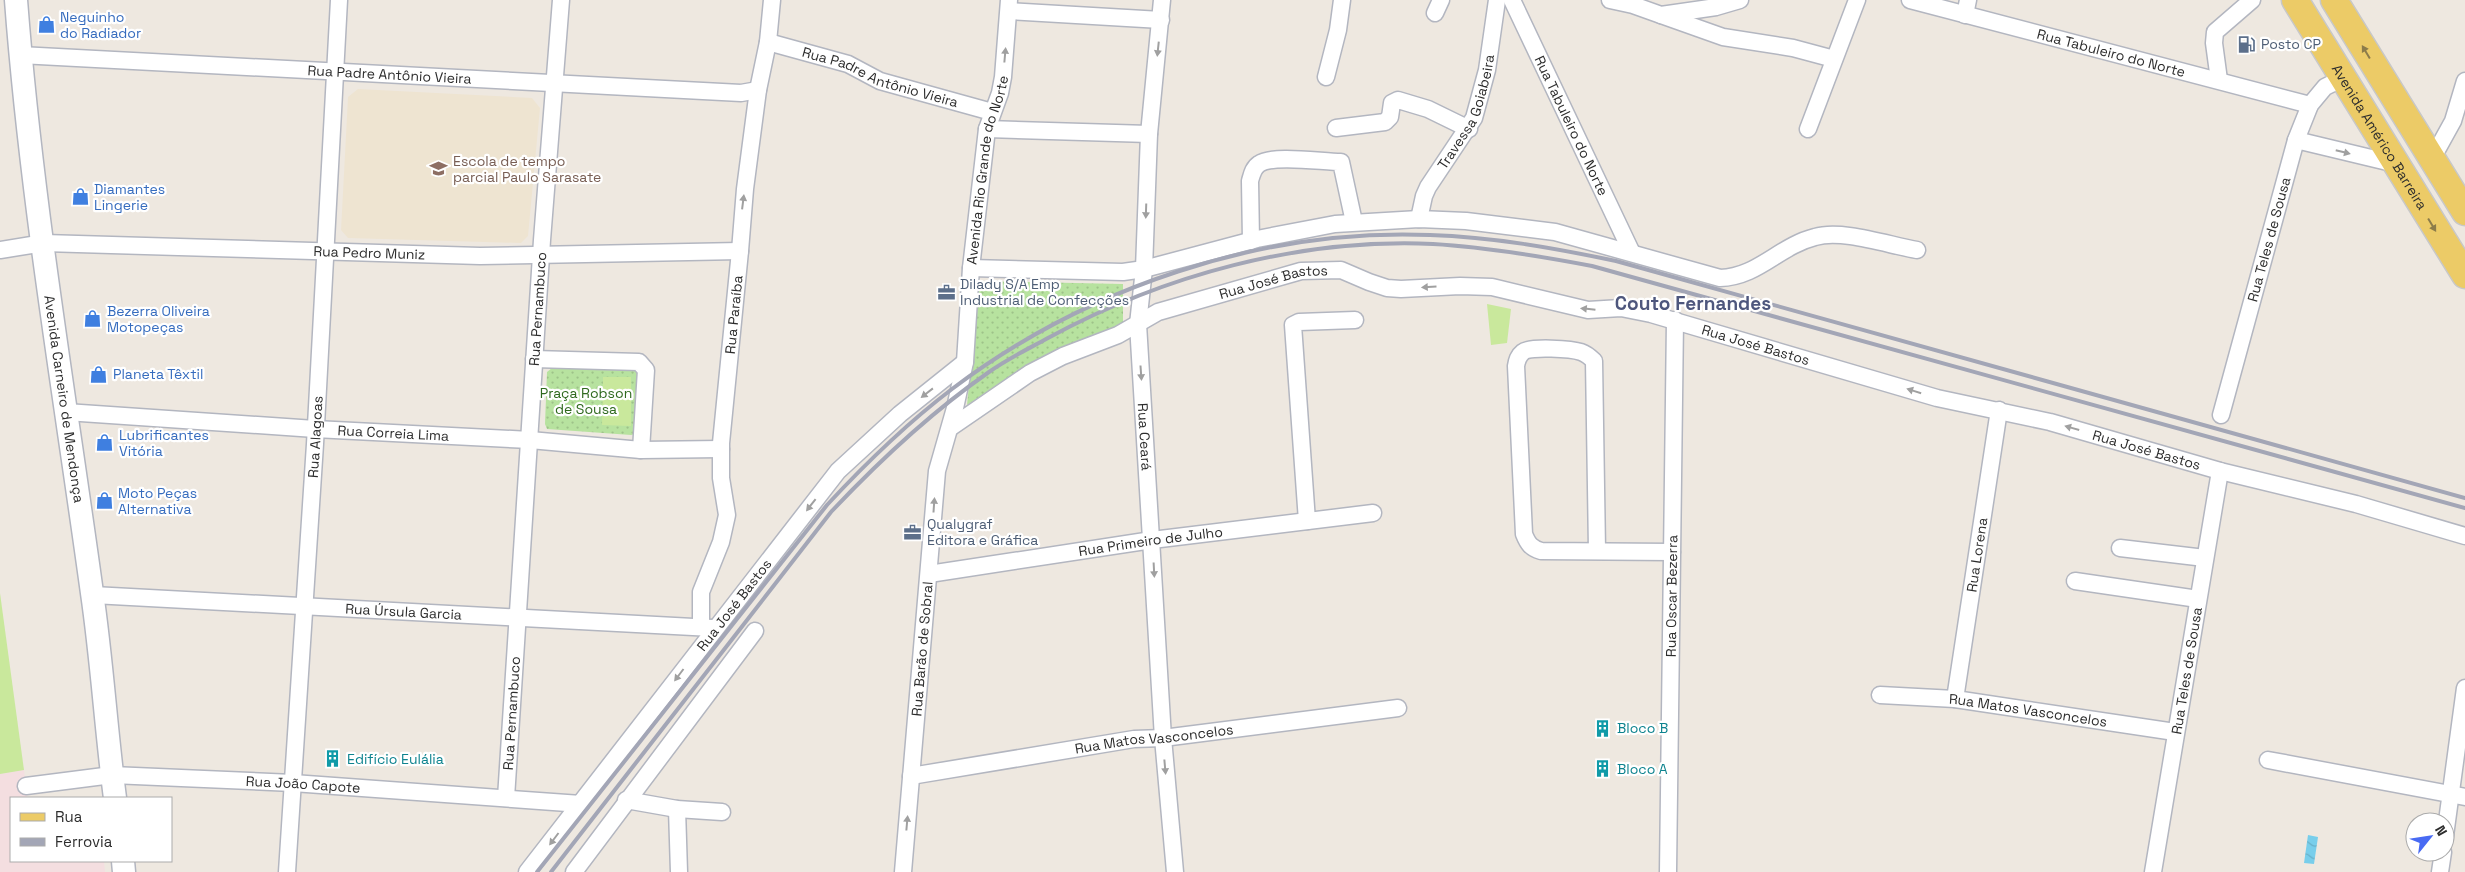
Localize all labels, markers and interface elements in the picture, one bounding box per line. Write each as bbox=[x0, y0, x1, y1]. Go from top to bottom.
place label: Neguinho do Radiador bbox=[60, 8, 141, 42]
shop icon: Neguinho do Radiador bbox=[36, 15, 56, 35]
street label: Rua Tabuleiro do Norte bbox=[2035, 25, 2187, 81]
fuel station icon: Posto CP bbox=[2237, 34, 2257, 54]
place label: Posto CP bbox=[2261, 35, 2321, 53]
one-way arrow bbox=[1154, 41, 1162, 57]
street label: Rua Padre Antônio Vieira bbox=[800, 43, 960, 111]
one-way arrow bbox=[2361, 45, 2370, 58]
one-way arrow bbox=[1001, 46, 1009, 62]
street label: Travessa Goiabeira bbox=[1433, 53, 1498, 173]
street label: Rua Tabuleiro do Norte bbox=[1531, 53, 1612, 199]
street label: Rua Padre Antônio Vieira bbox=[307, 61, 472, 88]
street label: Avenida Américo Barreira bbox=[2328, 61, 2431, 213]
street label: Avenida Rio Grande do Norte bbox=[962, 74, 1012, 265]
one-way arrow bbox=[2336, 148, 2351, 156]
place label: Escola de tempo parcial Paulo Sarasate bbox=[453, 152, 601, 186]
school or university icon: Escola de tempo parcial Paulo Sarasate bbox=[429, 159, 449, 179]
street label: Rua Teles de Sousa bbox=[2243, 175, 2295, 304]
place label: Diamantes Lingerie bbox=[94, 180, 165, 214]
shop icon: Diamantes Lingerie bbox=[70, 187, 90, 207]
one-way arrow bbox=[740, 194, 748, 210]
one-way arrow bbox=[1142, 203, 1150, 219]
one-way arrow bbox=[2428, 218, 2437, 231]
street label: Rua Pedro Muniz bbox=[313, 242, 426, 263]
street label: Rua Pernambuco bbox=[525, 251, 550, 367]
street label: Rua José Bastos bbox=[1217, 261, 1328, 303]
street label: Rua Paraíba bbox=[721, 274, 747, 355]
place label: Dilady S/A Emp Industrial de Confecções bbox=[960, 275, 1129, 309]
office icon: Dilady S/A Emp Industrial de Confecções bbox=[936, 282, 956, 302]
one-way arrow bbox=[1420, 284, 1436, 292]
district label: Couto Fernandes bbox=[1615, 291, 1771, 316]
street label: Avenida Carneiro de Mendonça bbox=[40, 294, 88, 504]
place label: Bezerra Oliveira Motopeças bbox=[107, 302, 210, 336]
one-way arrow bbox=[1580, 305, 1596, 313]
shop icon: Bezerra Oliveira Motopeças bbox=[83, 309, 103, 329]
street label: Rua José Bastos bbox=[1700, 320, 1812, 369]
shop icon: Planeta Têxtil bbox=[89, 364, 109, 384]
place label: Planeta Têxtil bbox=[113, 365, 203, 383]
one-way arrow bbox=[1138, 365, 1146, 381]
park label: Praça Robson de Sousa bbox=[540, 384, 632, 418]
one-way arrow bbox=[1907, 386, 1922, 394]
one-way arrow bbox=[921, 387, 934, 398]
street label: Rua Alagoas bbox=[304, 395, 327, 478]
street label: Rua Ceará bbox=[1134, 402, 1156, 471]
street label: Rua Correia Lima bbox=[337, 421, 450, 445]
one-way arrow bbox=[2065, 424, 2080, 432]
place label: Lubrificantes Vitória bbox=[119, 426, 209, 460]
street label: Rua José Bastos bbox=[2090, 426, 2203, 474]
shop icon: Lubrificantes Vitória bbox=[95, 433, 115, 453]
place label: Moto Peças Alternativa bbox=[118, 484, 197, 518]
shop icon: Moto Peças Alternativa bbox=[94, 491, 114, 511]
one-way arrow bbox=[931, 496, 939, 512]
one-way arrow bbox=[806, 499, 816, 512]
place label: Qualygraf Editora e Gráfica bbox=[927, 515, 1038, 549]
street label: Rua Lorena bbox=[1962, 516, 1992, 593]
office icon: Qualygraf Editora e Gráfica bbox=[903, 522, 923, 542]
street label: Rua Primeiro de Julho bbox=[1077, 522, 1224, 560]
street label: Rua Oscar Bezerra bbox=[1662, 535, 1681, 657]
street label: Rua José Bastos bbox=[693, 555, 775, 655]
one-way arrow bbox=[1150, 562, 1158, 578]
street label: Rua Barão de Sobral bbox=[907, 581, 937, 717]
street label: Rua Úrsula Garcia bbox=[345, 599, 462, 624]
street label: Rua Teles de Sousa bbox=[2167, 606, 2206, 736]
street label: Rua Pernambuco bbox=[499, 656, 524, 771]
one-way arrow bbox=[674, 668, 684, 682]
street label: Rua Matos Vasconcelos bbox=[1949, 690, 2108, 731]
building icon: Bloco B bbox=[1593, 718, 1613, 738]
place label: Bloco B bbox=[1617, 719, 1668, 737]
street label: Rua Matos Vasconcelos bbox=[1073, 720, 1234, 758]
building icon: Edifício Eulália bbox=[323, 749, 343, 769]
place label: Edifício Eulália bbox=[347, 750, 444, 768]
one-way arrow bbox=[1162, 759, 1170, 775]
building icon: Bloco A bbox=[1593, 759, 1613, 779]
place label: Bloco A bbox=[1617, 760, 1668, 778]
street label: Rua João Capote bbox=[245, 772, 361, 797]
legend bbox=[10, 797, 172, 862]
text: Rua bbox=[55, 807, 83, 826]
north arrow bbox=[2405, 812, 2455, 862]
one-way arrow bbox=[903, 815, 911, 831]
text: N bbox=[2431, 822, 2451, 839]
text: Ferrovia bbox=[55, 832, 113, 851]
one-way arrow bbox=[549, 832, 560, 845]

